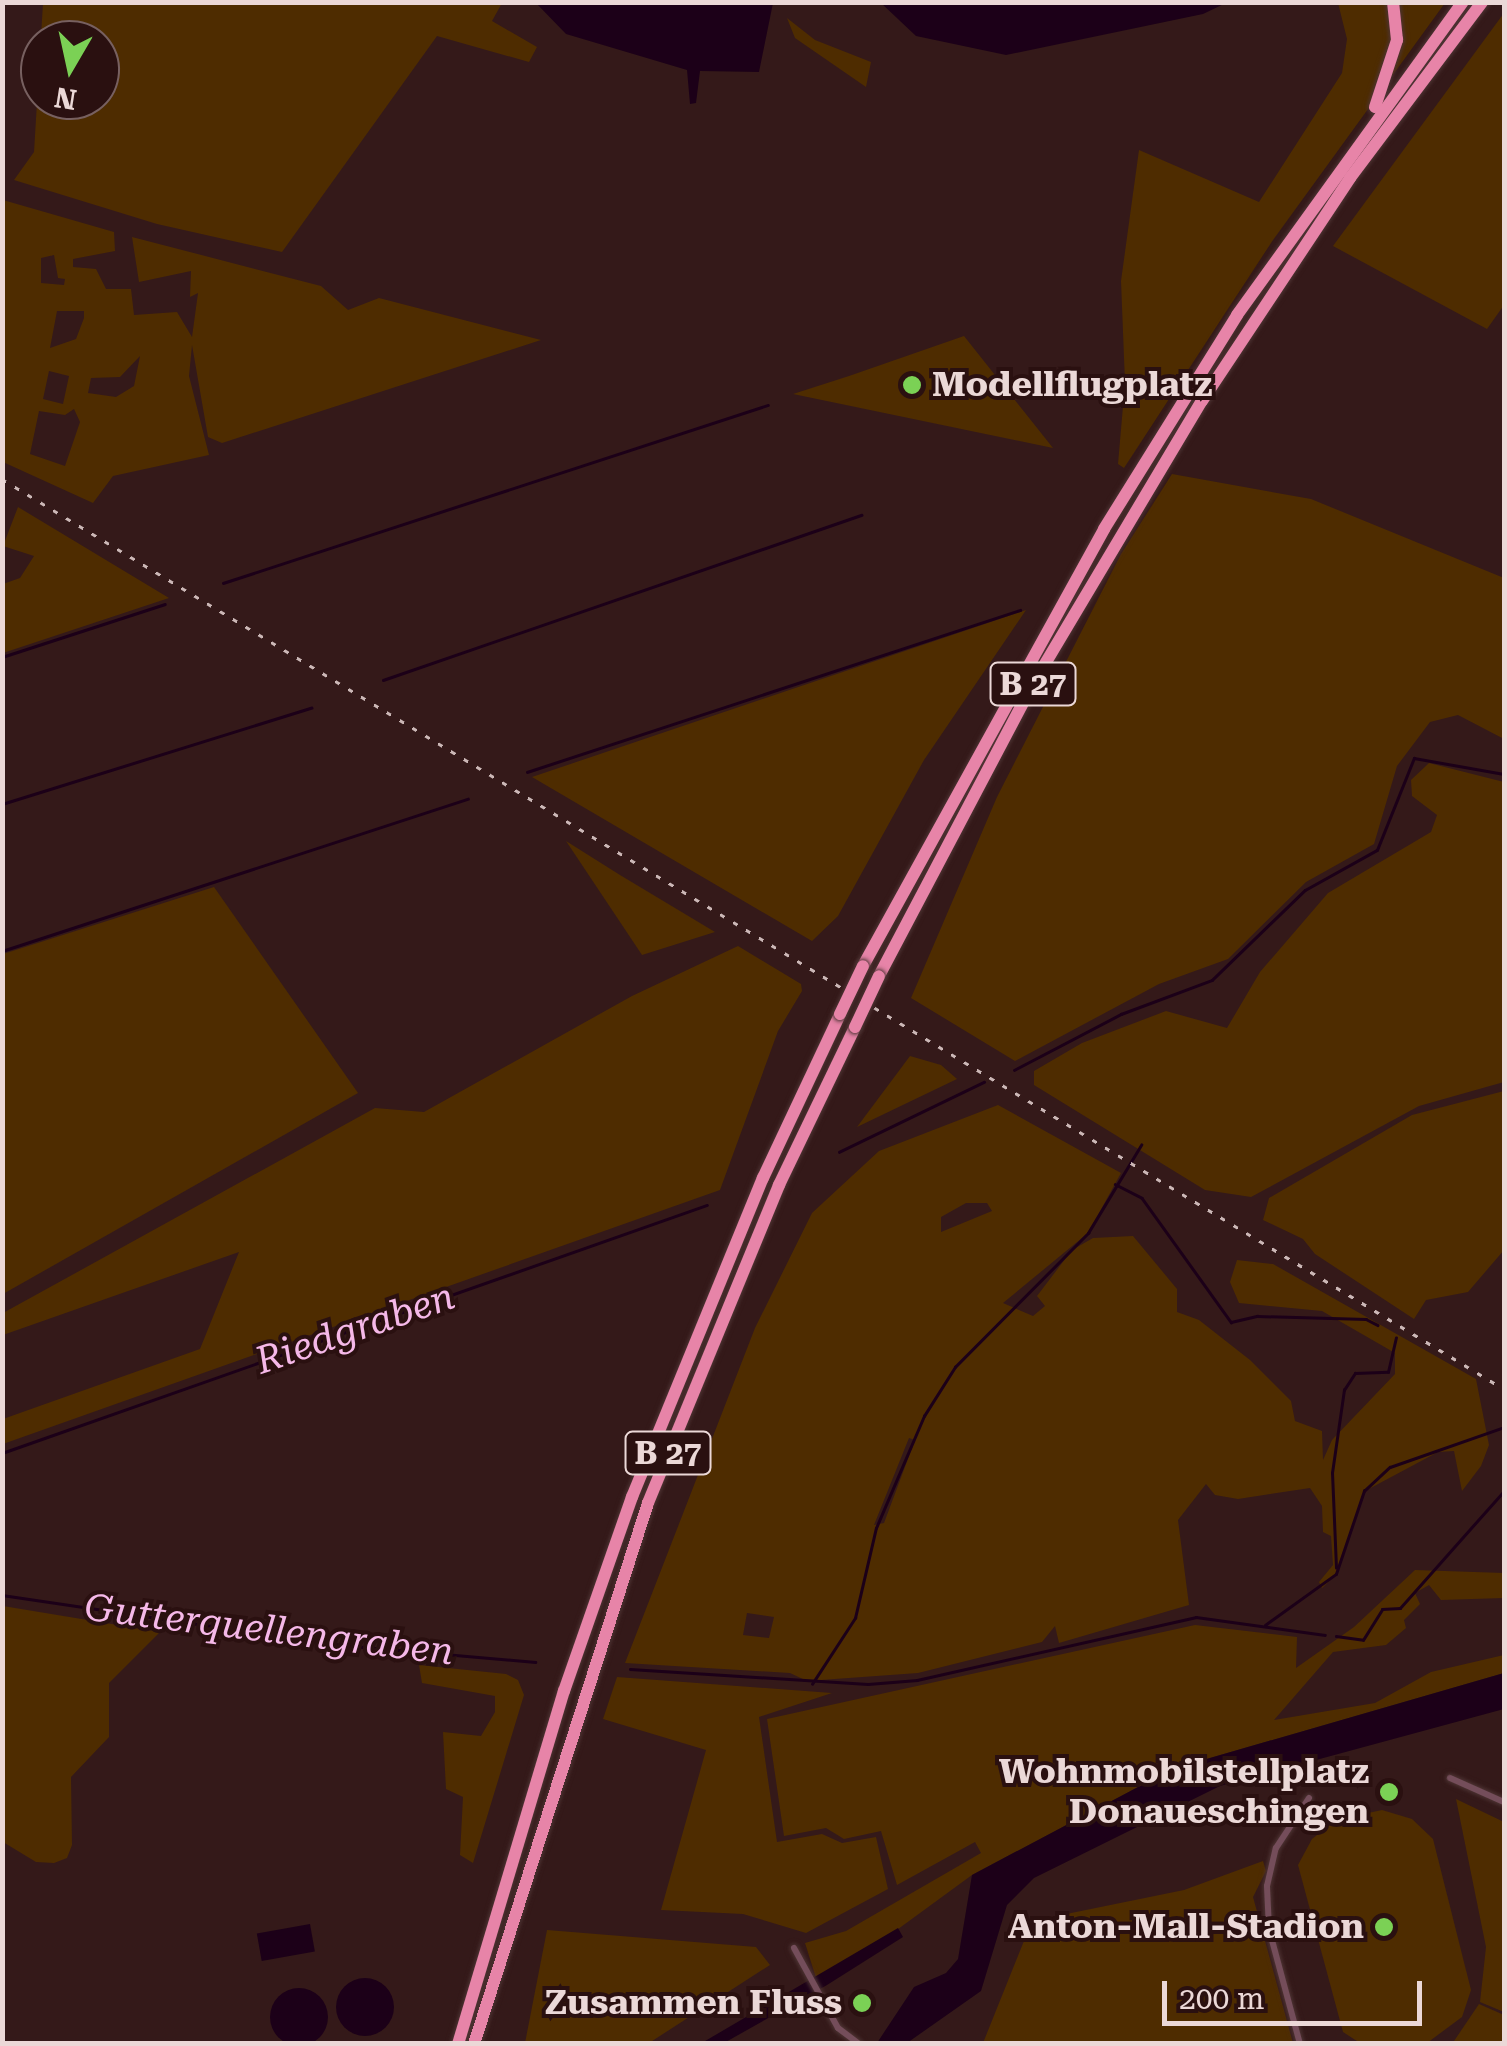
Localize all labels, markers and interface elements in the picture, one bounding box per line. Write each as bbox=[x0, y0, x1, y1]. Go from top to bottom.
north arrow bbox=[20, 20, 120, 120]
text: N bbox=[52, 80, 79, 116]
place label: Modellflugplatz bbox=[932, 364, 1212, 406]
marker: Modellflugplatz bbox=[901, 374, 923, 396]
road number: B 27 bbox=[988, 657, 1078, 711]
water label: Riedgraben bbox=[250, 1274, 460, 1384]
road number: B 27 bbox=[623, 1426, 713, 1480]
water label: Gutterquellengraben bbox=[82, 1585, 456, 1675]
place label: Wohnmobilstellplatz Donaueschingen bbox=[999, 1751, 1369, 1833]
marker: Wohnmobilstellplatz Donaueschingen bbox=[1378, 1781, 1400, 1803]
place label: Anton-Mall-Stadion bbox=[1008, 1906, 1364, 1948]
marker: Anton-Mall-Stadion bbox=[1373, 1916, 1395, 1938]
scale bar bbox=[1167, 1961, 1427, 2023]
text: 200 m bbox=[1179, 1981, 1264, 2016]
place label: Zusammen Fluss bbox=[545, 1982, 842, 2024]
marker: Zusammen Fluss bbox=[851, 1992, 873, 2014]

